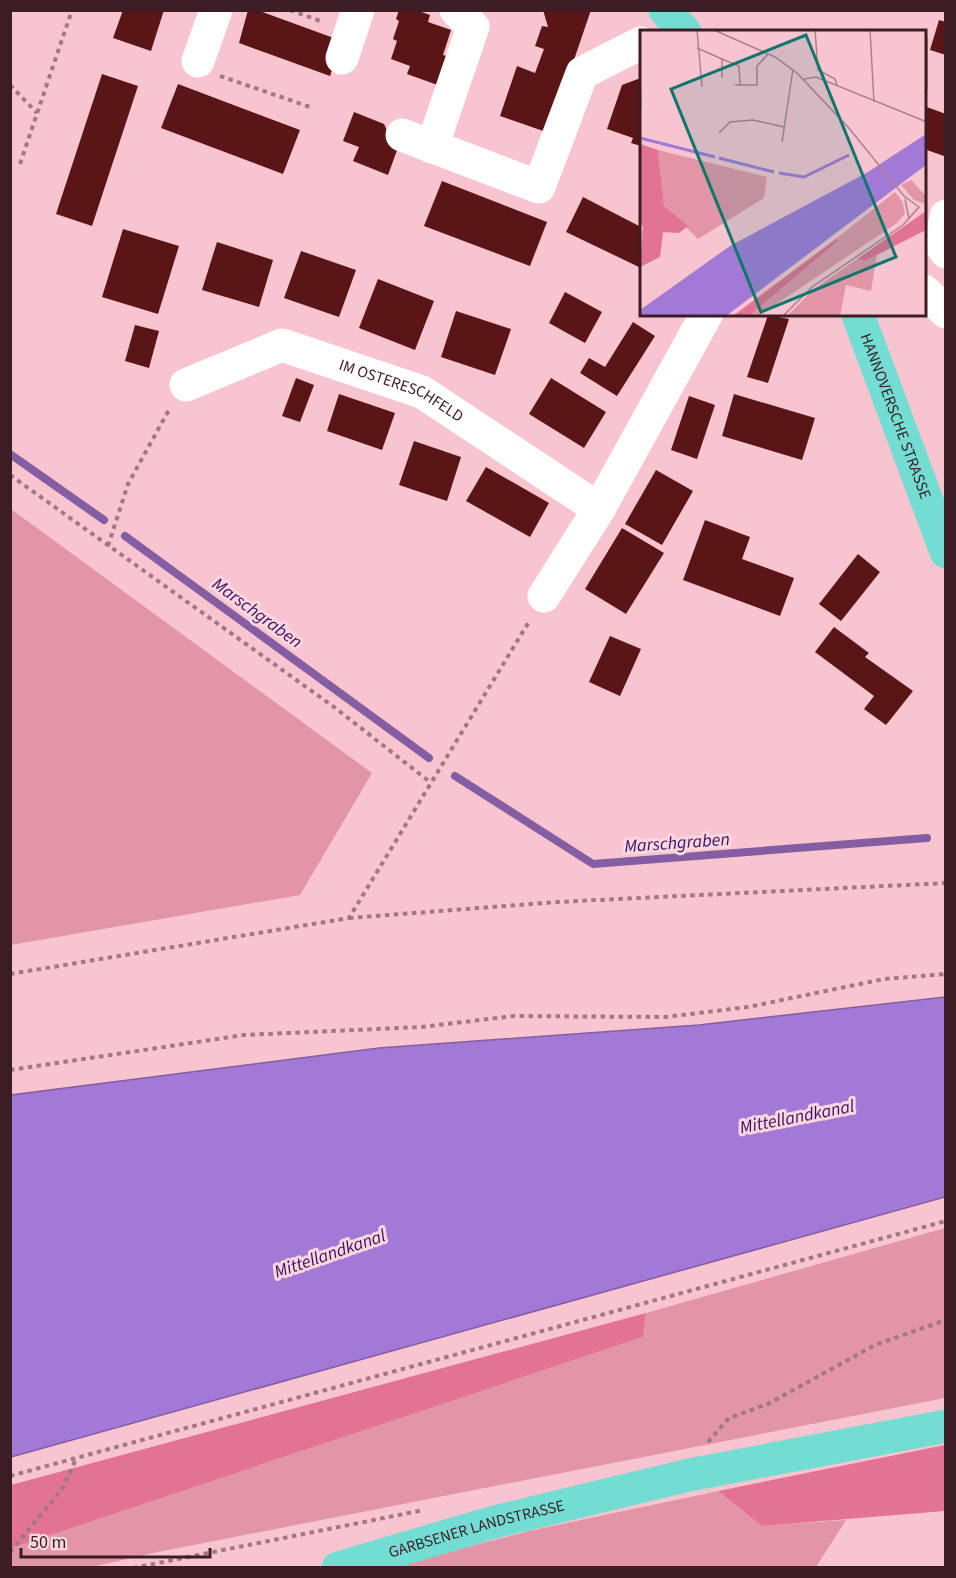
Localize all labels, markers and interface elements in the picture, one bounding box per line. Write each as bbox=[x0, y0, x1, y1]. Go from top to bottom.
inset map bbox=[640, 30, 926, 316]
street label: HANNOVERSCHE STRASSE bbox=[855, 330, 936, 502]
street label: IM OSTERESCHFELD bbox=[336, 354, 468, 428]
water label: Marschgraben bbox=[207, 572, 307, 654]
water label: Marschgraben bbox=[623, 827, 731, 859]
water label: Mittellandkanal bbox=[738, 1094, 857, 1140]
water label: Mittellandkanal bbox=[271, 1223, 389, 1285]
street label: GARBSENER LANDSTRASSE bbox=[386, 1494, 567, 1563]
scale bar bbox=[21, 1521, 210, 1559]
text: 50 m bbox=[30, 1530, 66, 1555]

